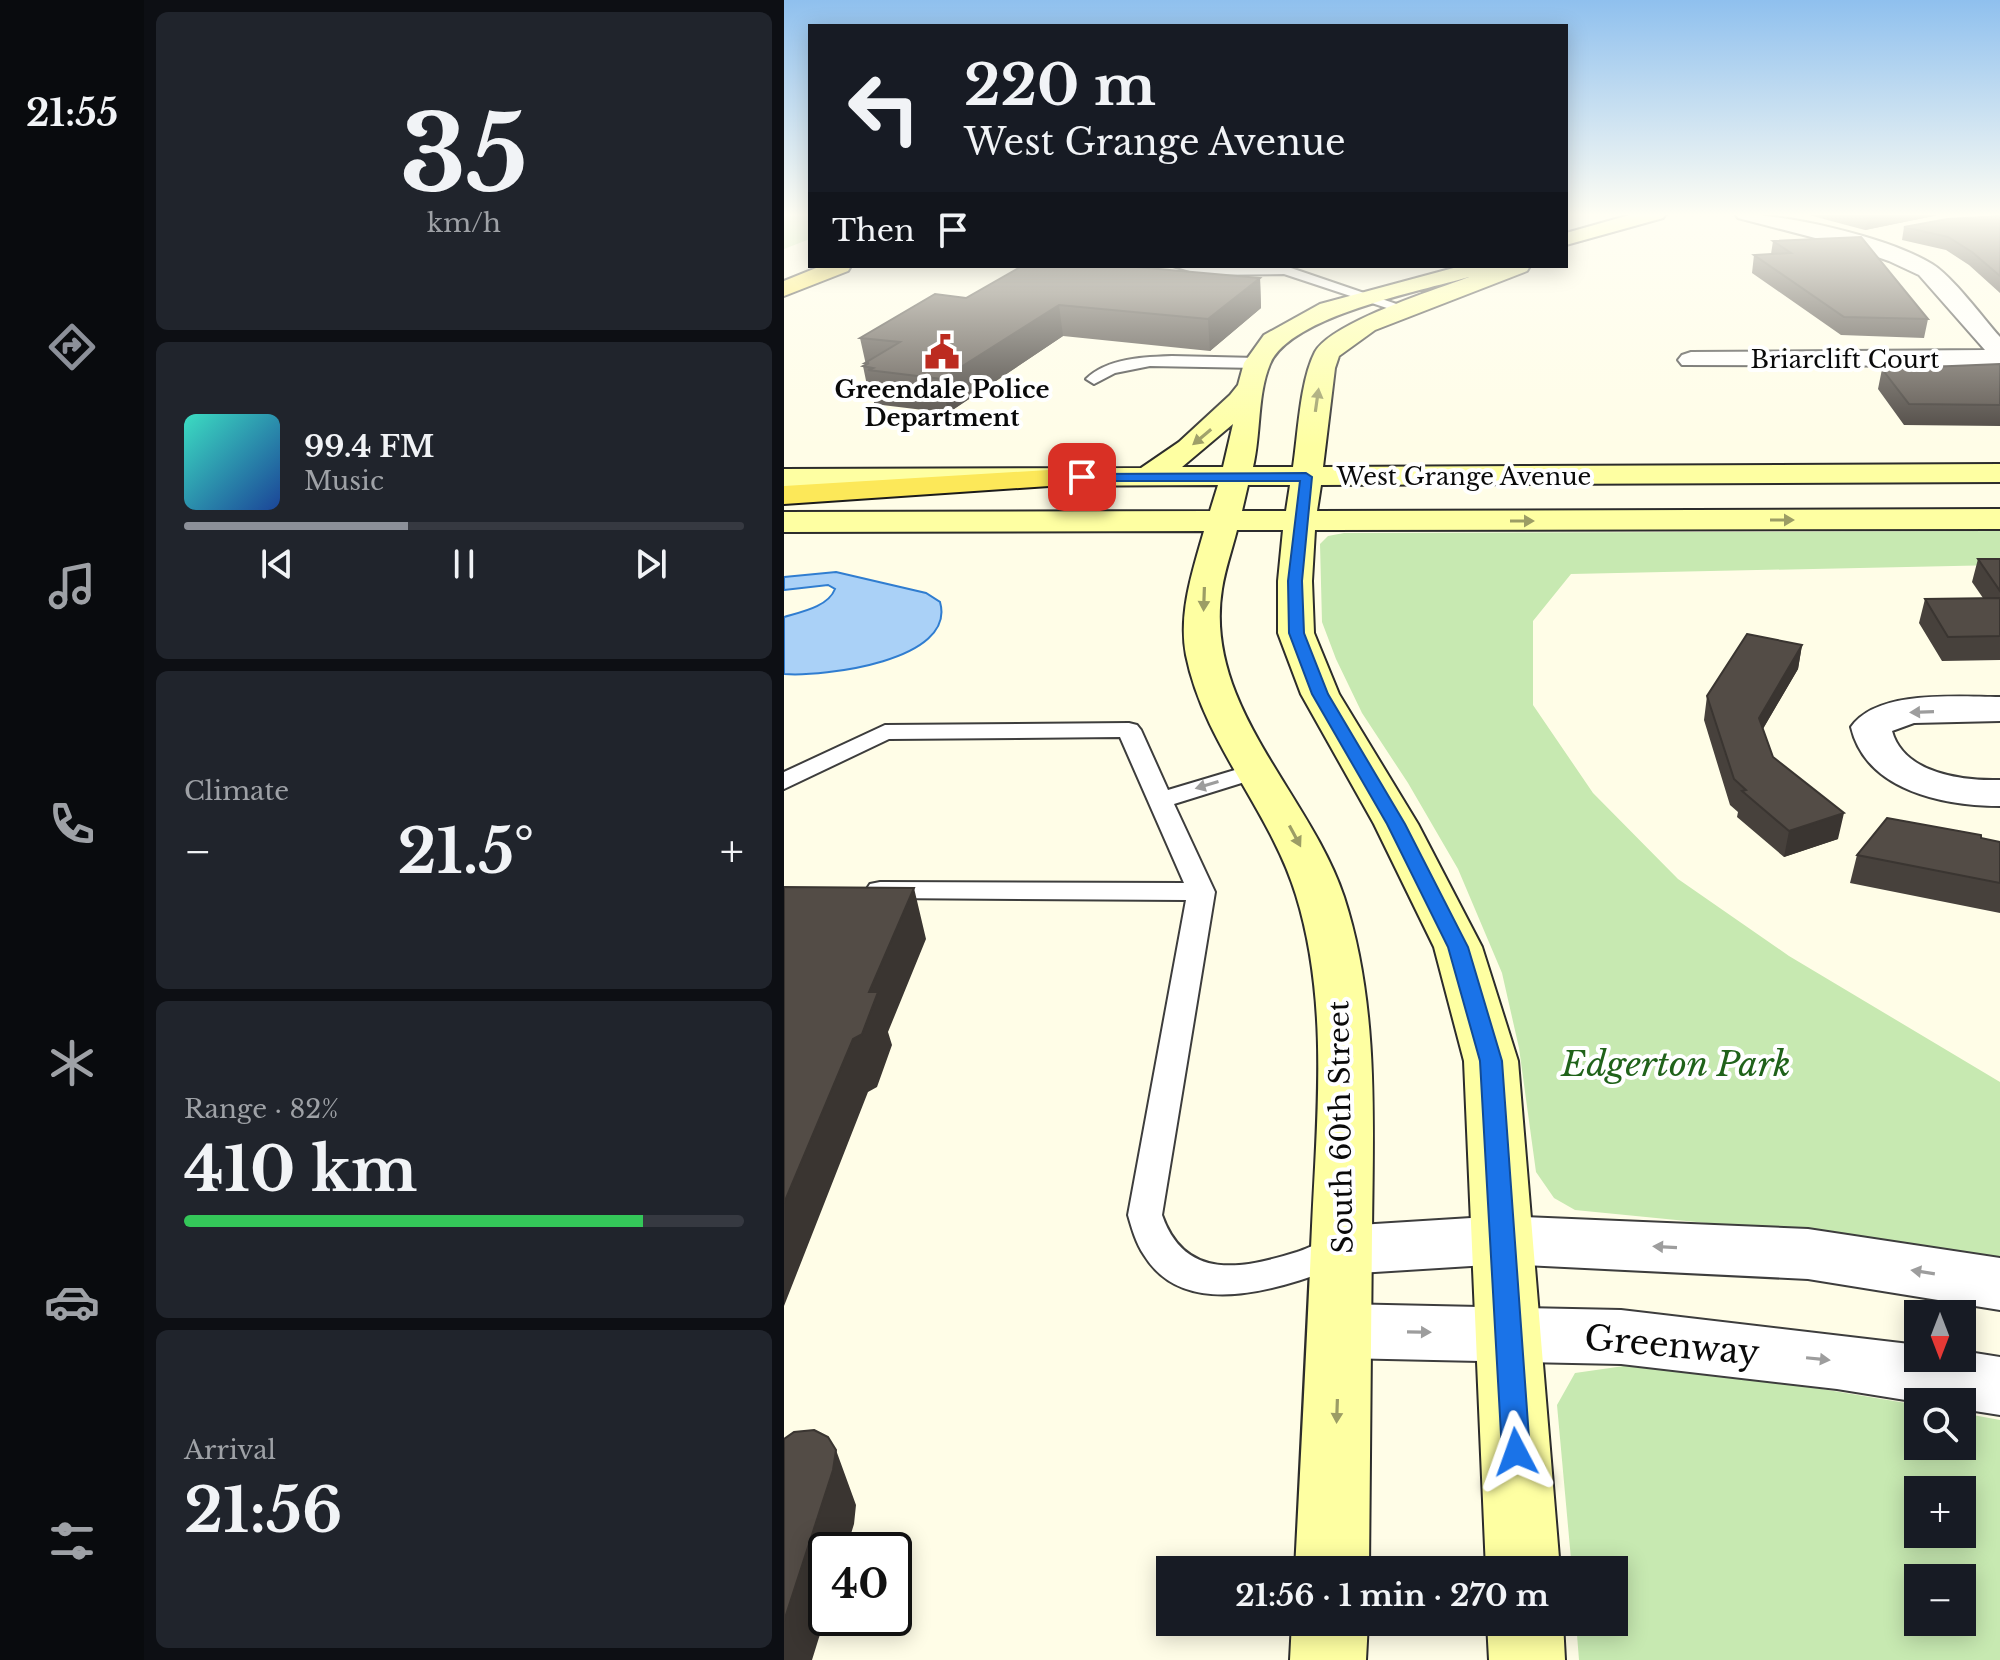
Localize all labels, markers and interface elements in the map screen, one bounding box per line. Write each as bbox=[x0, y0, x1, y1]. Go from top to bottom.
text: 220 m bbox=[964, 51, 1156, 120]
icon: left bbox=[832, 56, 936, 160]
text: 35 bbox=[400, 90, 528, 219]
text: 21:55 bbox=[26, 91, 118, 136]
text: West Grange Avenue bbox=[964, 120, 1346, 165]
text: km/h bbox=[427, 207, 501, 239]
icon: arrive bbox=[931, 208, 975, 252]
text: Then bbox=[832, 212, 915, 249]
icon: directions bbox=[44, 319, 100, 375]
public building icon: Greendale Police Department bbox=[923, 333, 961, 371]
street label: Briarclift Court bbox=[1751, 345, 1939, 374]
place label: Greendale Police Department bbox=[835, 375, 1049, 432]
one-way arrow bbox=[1311, 387, 1324, 412]
text: 99.4 FM bbox=[304, 428, 434, 465]
one-way arrow bbox=[1193, 428, 1213, 445]
pin bbox=[1048, 443, 1116, 511]
icon: arrive bbox=[1060, 455, 1104, 499]
street label: West Grange Avenue bbox=[1336, 462, 1591, 491]
text: Music bbox=[304, 465, 384, 497]
one-way arrow bbox=[1770, 514, 1795, 526]
one-way arrow bbox=[1510, 515, 1535, 527]
icon: previous bbox=[255, 542, 299, 586]
icon: pause bbox=[442, 542, 486, 586]
icon: next bbox=[629, 542, 673, 586]
icon: music bbox=[44, 558, 100, 614]
one-way arrow bbox=[1198, 587, 1211, 612]
one-way arrow bbox=[1909, 705, 1934, 718]
text: Climate bbox=[184, 775, 289, 807]
one-way arrow bbox=[1195, 779, 1219, 792]
icon: phone bbox=[44, 796, 100, 852]
text: 21.5° bbox=[398, 815, 534, 889]
text: − bbox=[184, 824, 212, 879]
text: + bbox=[720, 824, 744, 879]
one-way arrow bbox=[1288, 825, 1301, 848]
street label: South 60th Street bbox=[1321, 1000, 1361, 1254]
icon: climate bbox=[44, 1035, 100, 1091]
park label: Edgerton Park bbox=[1560, 1043, 1791, 1085]
text: Range · 82% bbox=[184, 1093, 339, 1125]
text: 410 km bbox=[184, 1133, 417, 1207]
one-way arrow bbox=[1651, 1241, 1677, 1254]
one-way arrow bbox=[1910, 1265, 1935, 1278]
icon: car bbox=[44, 1274, 100, 1330]
north arrow bbox=[1904, 1300, 1976, 1372]
map controls bbox=[1904, 1300, 1976, 1636]
street label: Greenway bbox=[1583, 1316, 1762, 1374]
one-way arrow bbox=[1407, 1326, 1432, 1338]
one-way arrow bbox=[1806, 1352, 1831, 1365]
button: search bbox=[1904, 1388, 1976, 1460]
one-way arrow bbox=[1331, 1399, 1344, 1424]
position arrow bbox=[1474, 1410, 1558, 1494]
text: Arrival bbox=[184, 1434, 276, 1466]
text: 21:56 bbox=[184, 1474, 342, 1548]
button: + bbox=[1904, 1476, 1976, 1548]
icon: filters bbox=[44, 1513, 100, 1569]
speed limit sign: 40 bbox=[808, 1532, 912, 1636]
button: − bbox=[1904, 1564, 1976, 1636]
text: 21:56 · 1 min · 270 m bbox=[1235, 1577, 1549, 1614]

